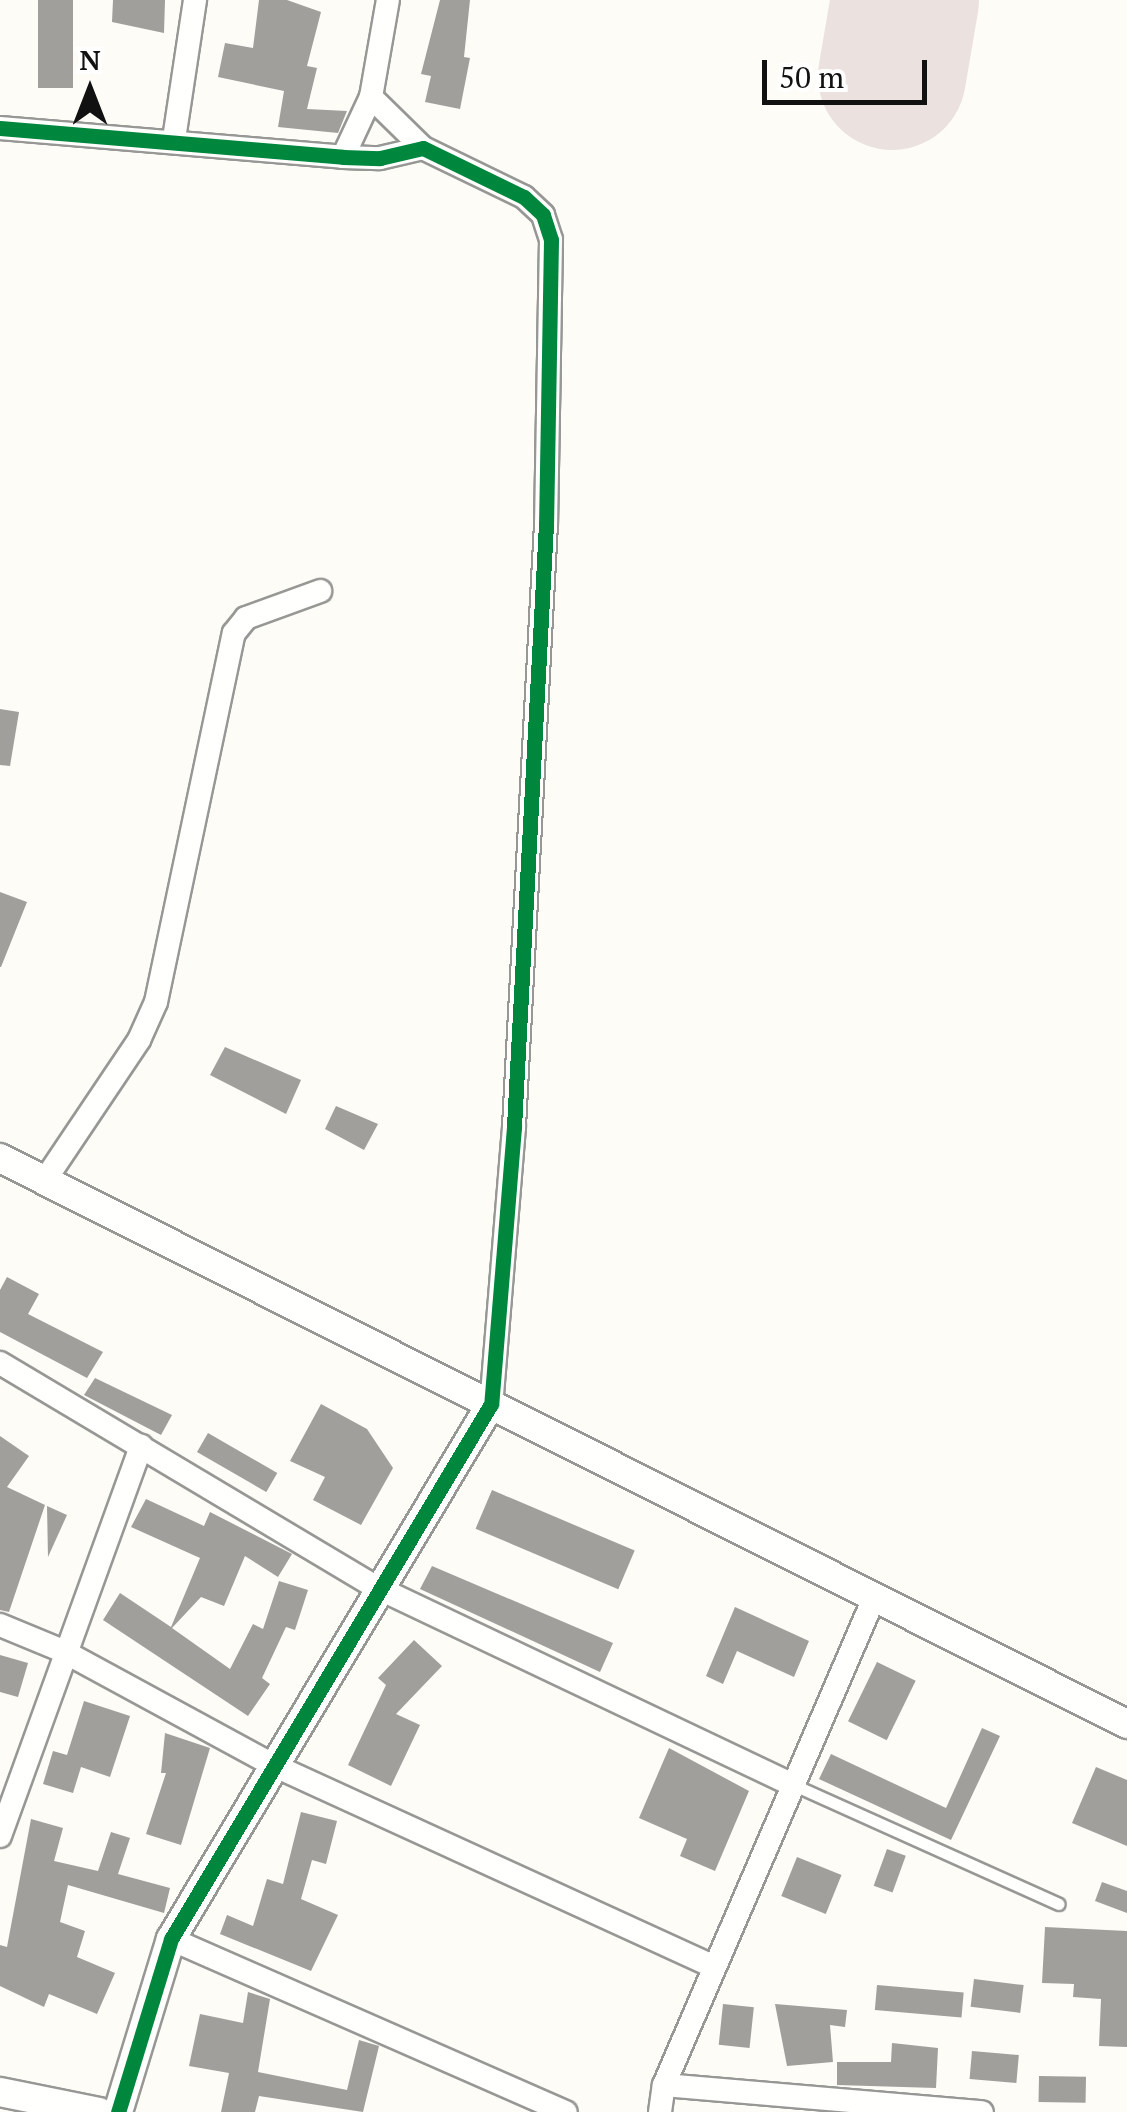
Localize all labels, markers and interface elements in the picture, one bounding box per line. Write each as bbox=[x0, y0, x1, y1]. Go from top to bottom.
north arrow bbox=[40, 40, 140, 140]
scale bar bbox=[767, 40, 932, 102]
text: N bbox=[79, 41, 101, 78]
text: 50 m bbox=[779, 57, 844, 97]

